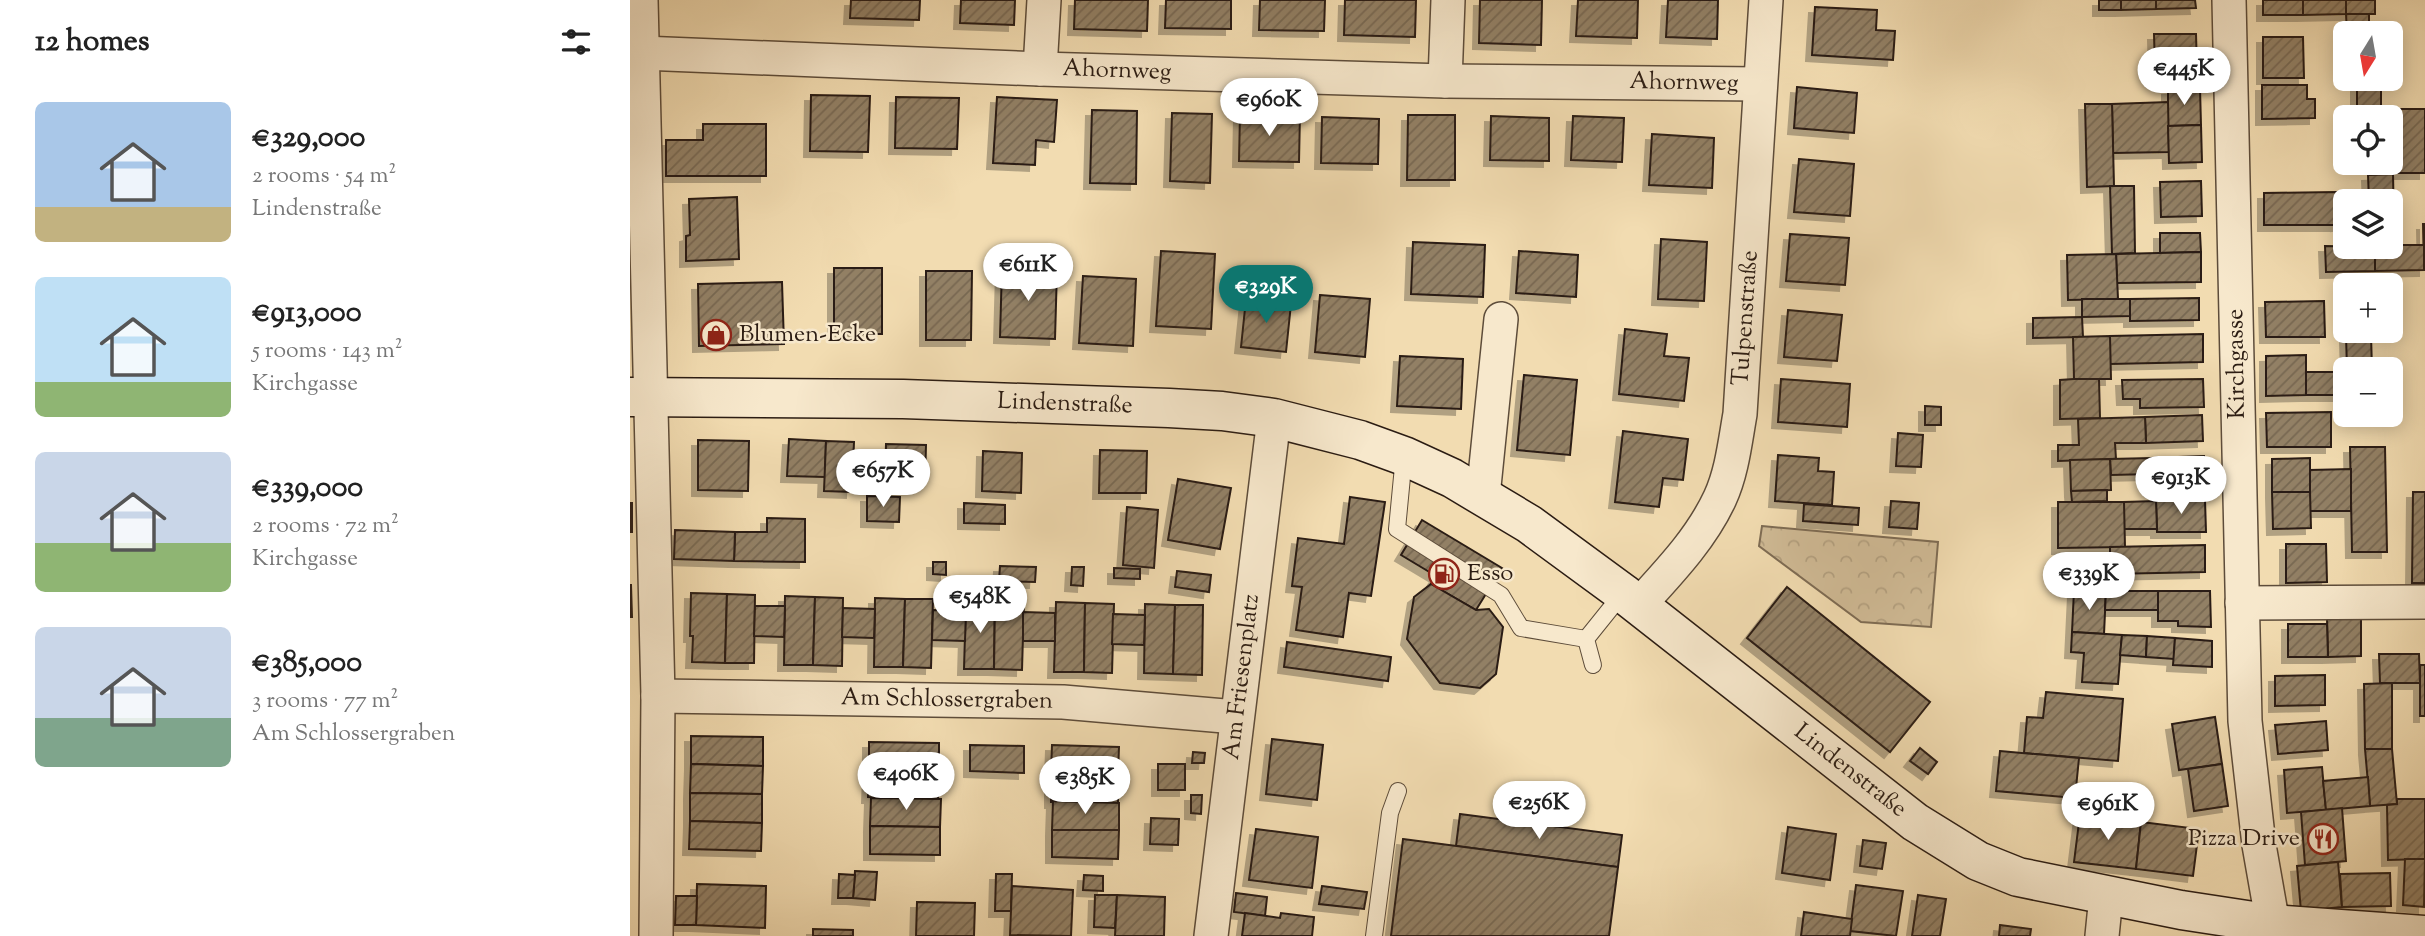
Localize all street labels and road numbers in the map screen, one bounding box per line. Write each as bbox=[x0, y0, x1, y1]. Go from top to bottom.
street label: Ahornweg bbox=[1062, 52, 1172, 90]
street label: Ahornweg bbox=[1629, 65, 1739, 101]
street label: Tulpenstraße bbox=[1724, 249, 1768, 387]
street label: Kirchgasse bbox=[2219, 308, 2255, 420]
street label: Lindenstraße bbox=[997, 385, 1133, 423]
street label: Am Friesenplatz bbox=[1215, 592, 1269, 762]
street label: Am Schlossergraben bbox=[841, 681, 1053, 719]
street label: Lindenstraße bbox=[1786, 716, 1914, 826]

